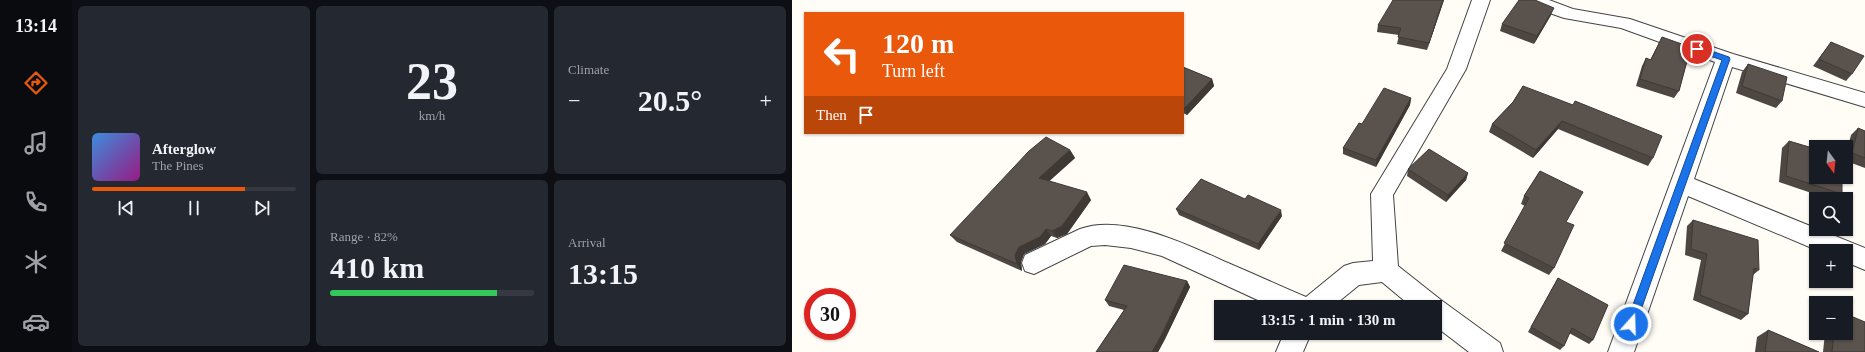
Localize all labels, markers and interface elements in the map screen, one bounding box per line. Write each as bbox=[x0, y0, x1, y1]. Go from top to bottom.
text: 13:14 bbox=[15, 16, 57, 36]
icon: left bbox=[816, 28, 868, 80]
text: 120 m bbox=[882, 28, 954, 59]
pin bbox=[1680, 32, 1714, 66]
icon: arrive bbox=[1686, 38, 1708, 60]
text: 23 bbox=[406, 53, 458, 110]
text: Turn left bbox=[882, 61, 945, 81]
text: Climate bbox=[568, 62, 609, 77]
icon: directions bbox=[22, 69, 50, 97]
text: 20.5° bbox=[638, 84, 702, 117]
text: − bbox=[568, 88, 580, 113]
text: + bbox=[760, 88, 772, 113]
icon: arrive bbox=[855, 104, 877, 126]
text: Then bbox=[816, 107, 847, 123]
text: km/h bbox=[419, 108, 445, 123]
icon: music bbox=[22, 129, 50, 157]
north arrow bbox=[1809, 140, 1853, 184]
map controls bbox=[1809, 140, 1853, 340]
text: Afterglow bbox=[152, 141, 216, 157]
text: The Pines bbox=[152, 158, 204, 173]
icon: phone bbox=[22, 188, 50, 216]
button: search bbox=[1809, 192, 1853, 236]
icon: previous bbox=[115, 197, 137, 219]
icon: pause bbox=[183, 197, 205, 219]
icon: next bbox=[251, 197, 273, 219]
text: Range · 82% bbox=[330, 229, 398, 244]
text: Arrival bbox=[568, 235, 606, 250]
button: + bbox=[1809, 244, 1853, 288]
icon: climate bbox=[22, 248, 50, 276]
text: 410 km bbox=[330, 251, 424, 284]
text: 13:15 bbox=[568, 257, 638, 290]
speed limit sign: 30 bbox=[804, 288, 856, 340]
button: − bbox=[1809, 296, 1853, 340]
position arrow bbox=[1610, 303, 1652, 345]
icon: car bbox=[22, 308, 50, 336]
text: 13:15 · 1 min · 130 m bbox=[1261, 312, 1396, 328]

